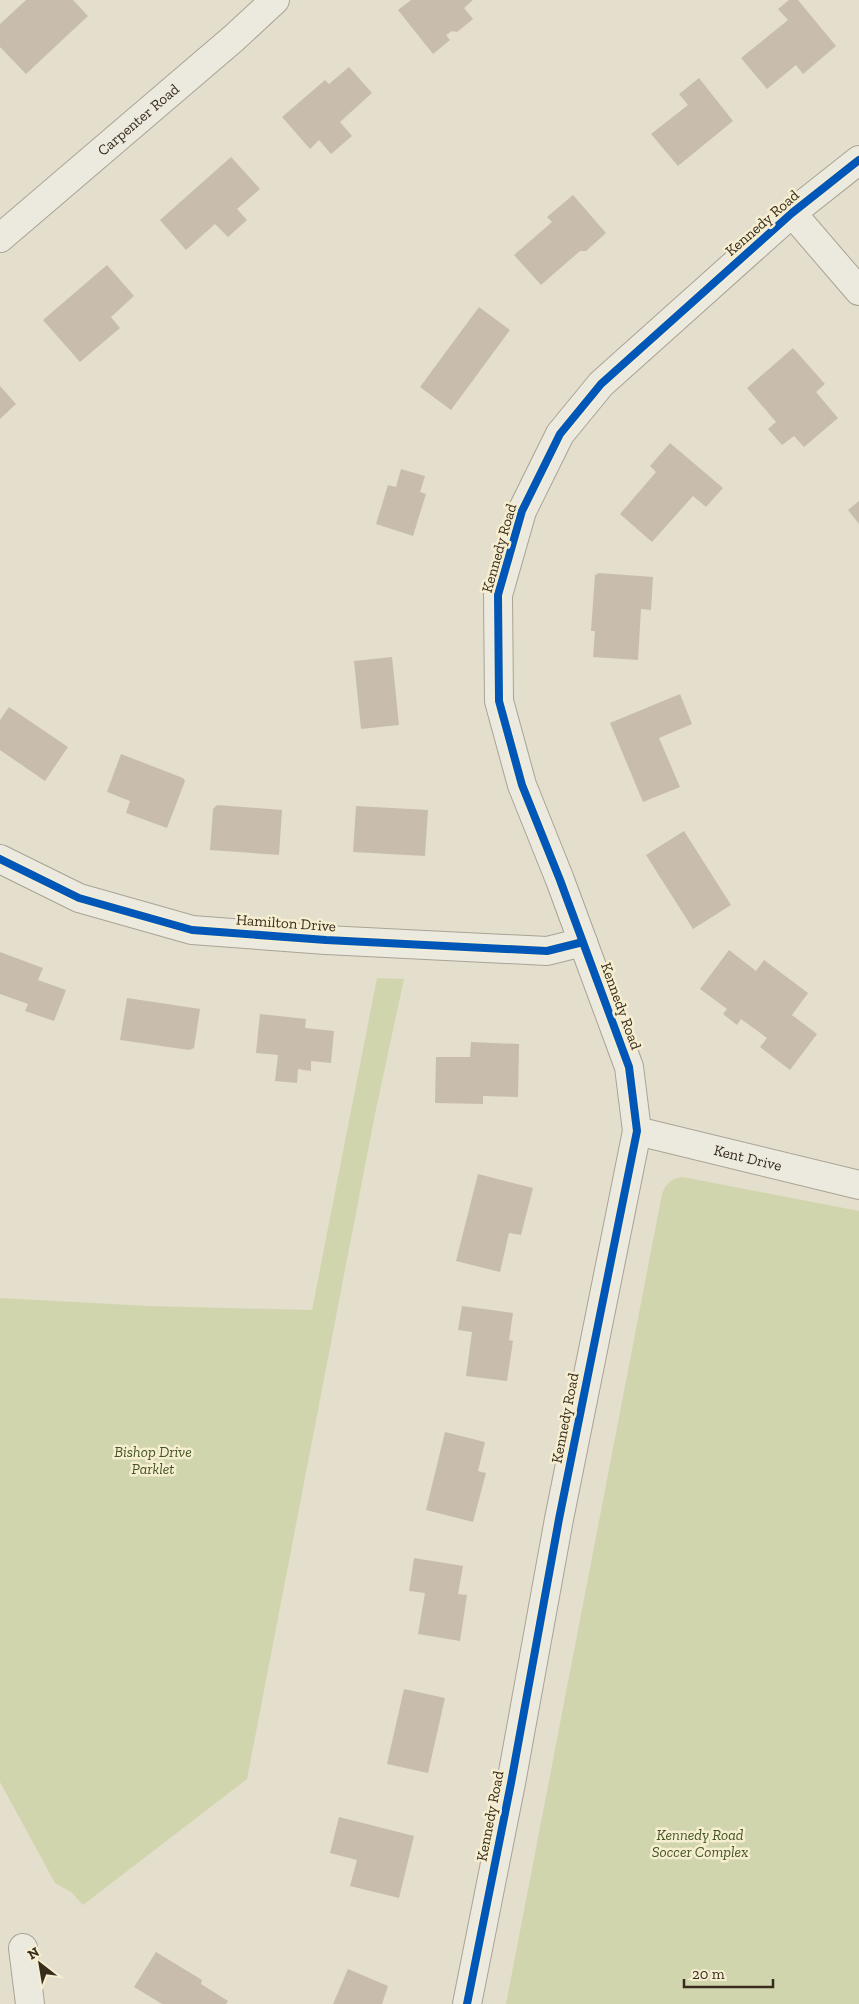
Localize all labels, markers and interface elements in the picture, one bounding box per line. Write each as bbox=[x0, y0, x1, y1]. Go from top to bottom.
street label: Carpenter Road bbox=[94, 79, 183, 160]
street label: Kennedy Road bbox=[722, 186, 803, 260]
street label: Kennedy Road bbox=[478, 501, 520, 595]
street label: Hamilton Drive bbox=[235, 911, 337, 935]
street label: Kennedy Road bbox=[597, 960, 645, 1053]
street label: Kent Drive bbox=[712, 1141, 784, 1175]
street label: Kennedy Road bbox=[547, 1371, 583, 1465]
park label: Bishop Drive Parklet bbox=[114, 1443, 192, 1478]
street label: Kennedy Road bbox=[472, 1769, 508, 1863]
park label: Kennedy Road Soccer Complex bbox=[652, 1826, 748, 1861]
north arrow bbox=[15, 1939, 65, 1989]
text: N bbox=[25, 1943, 43, 1963]
scale bar bbox=[684, 1956, 773, 1988]
text: 20 m bbox=[692, 1965, 725, 1983]

